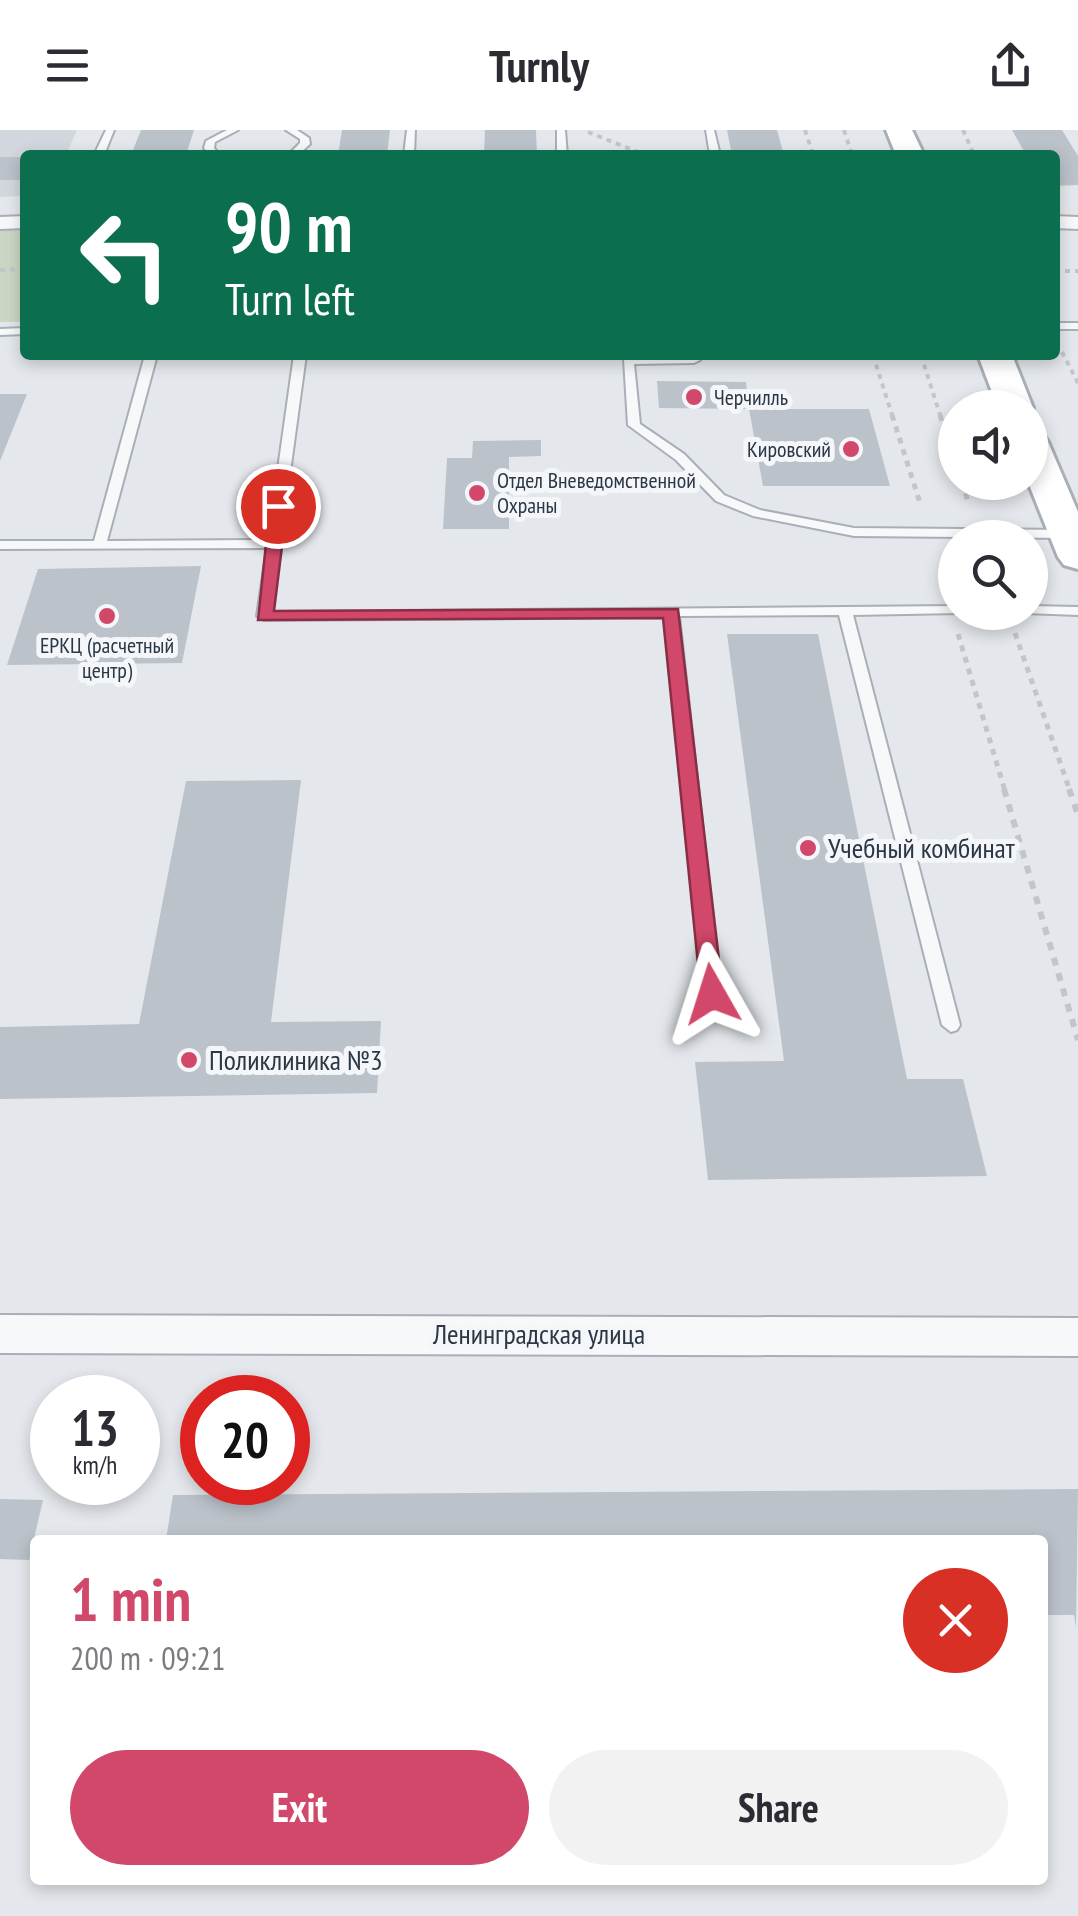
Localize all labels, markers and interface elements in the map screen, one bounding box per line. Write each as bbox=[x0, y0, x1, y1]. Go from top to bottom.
text: Turnly bbox=[489, 36, 589, 94]
icon: menu bbox=[40, 38, 95, 93]
icon: share bbox=[983, 38, 1038, 93]
text: 90 m bbox=[225, 181, 353, 271]
icon: left bbox=[60, 190, 190, 320]
text: Turn left bbox=[225, 269, 355, 327]
place label: Черчилль bbox=[714, 383, 788, 411]
marker: Черчилль bbox=[683, 386, 705, 408]
map controls bbox=[938, 390, 1048, 630]
button: sound bbox=[938, 390, 1048, 500]
place label: Кировский bbox=[747, 435, 831, 463]
marker: Кировский bbox=[840, 438, 862, 460]
pin bbox=[236, 464, 321, 549]
place label: Отдел Вневедомственной Охраны bbox=[497, 466, 696, 519]
icon: arrive bbox=[251, 479, 306, 534]
marker: Отдел Вневедомственной Охраны bbox=[466, 482, 488, 504]
button: search bbox=[938, 520, 1048, 630]
marker: ЕРКЦ (расчетный центр) bbox=[96, 605, 118, 627]
place label: ЕРКЦ (расчетный центр) bbox=[40, 631, 174, 684]
place label: Учебный комбинат bbox=[828, 829, 1015, 866]
marker: Учебный комбинат bbox=[797, 837, 819, 859]
position arrow bbox=[660, 942, 764, 1046]
place label: Поликлиника №3 bbox=[209, 1041, 383, 1078]
marker: Поликлиника №3 bbox=[178, 1049, 200, 1071]
street label: Ленинградская улица bbox=[432, 1315, 645, 1352]
speed limit sign: 20 bbox=[180, 1375, 310, 1505]
text: 13 bbox=[71, 1395, 119, 1460]
text: km/h bbox=[73, 1449, 117, 1481]
text: 1 min bbox=[70, 1560, 191, 1638]
button: close bbox=[903, 1568, 1008, 1673]
text: 200 m · 09:21 bbox=[70, 1637, 225, 1679]
button: Exit bbox=[70, 1750, 529, 1865]
button: Share bbox=[549, 1750, 1008, 1865]

